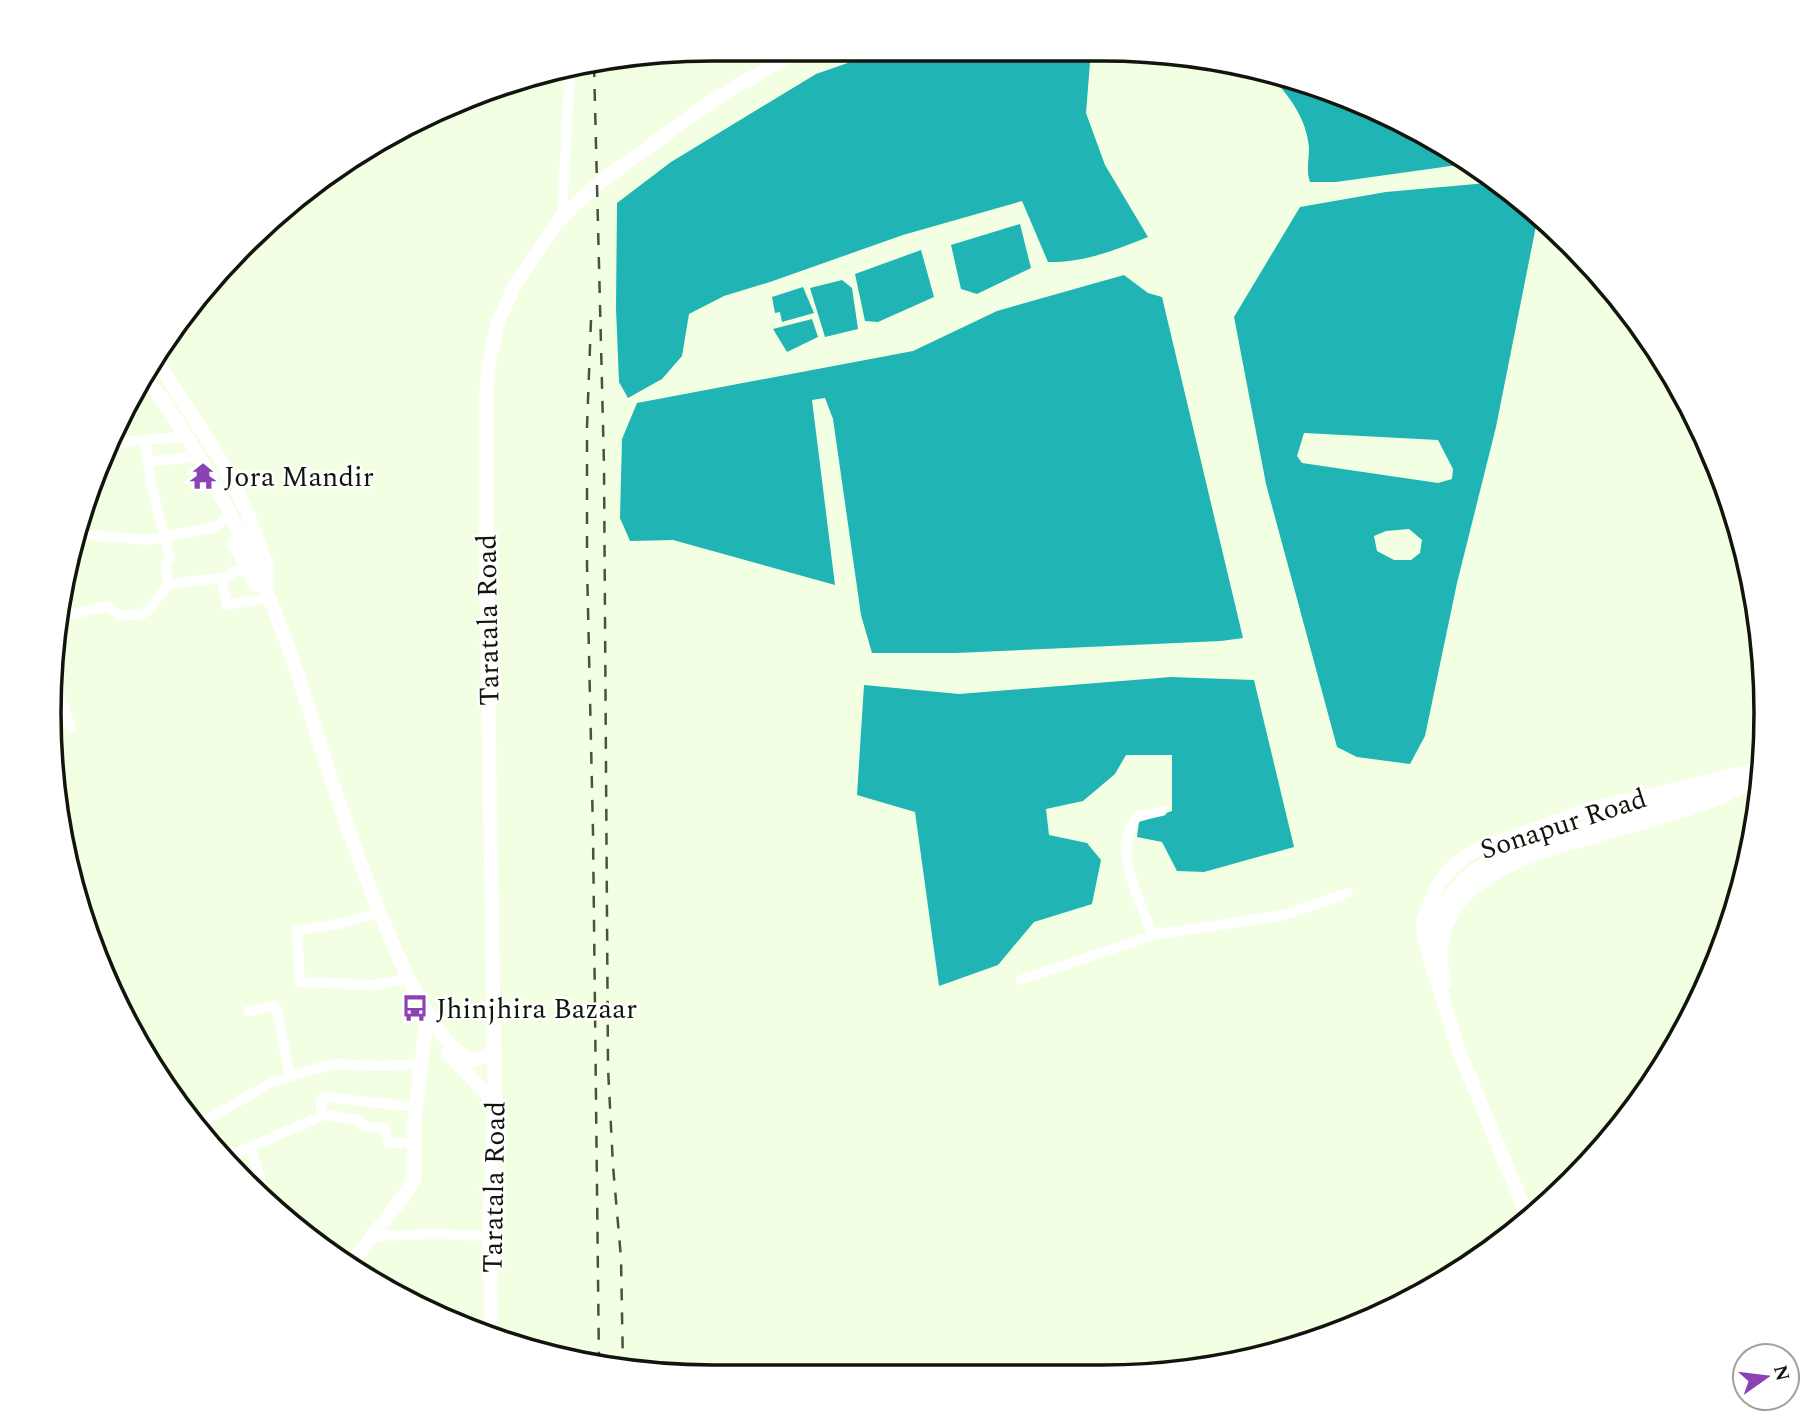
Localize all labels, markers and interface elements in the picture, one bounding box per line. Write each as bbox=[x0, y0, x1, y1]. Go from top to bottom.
place label: Jora Mandir bbox=[224, 456, 374, 499]
temple icon: Jora Mandir bbox=[188, 461, 218, 491]
street label: Taratala Road bbox=[466, 534, 511, 706]
street label: Sonapur Road bbox=[1474, 777, 1652, 872]
place label: Jhinjhira Bazaar bbox=[436, 988, 637, 1031]
bus stop icon: Jhinjhira Bazaar bbox=[400, 993, 430, 1023]
street label: Taratala Road bbox=[472, 1101, 517, 1273]
north arrow bbox=[1731, 1342, 1801, 1412]
text: N bbox=[1765, 1362, 1797, 1384]

